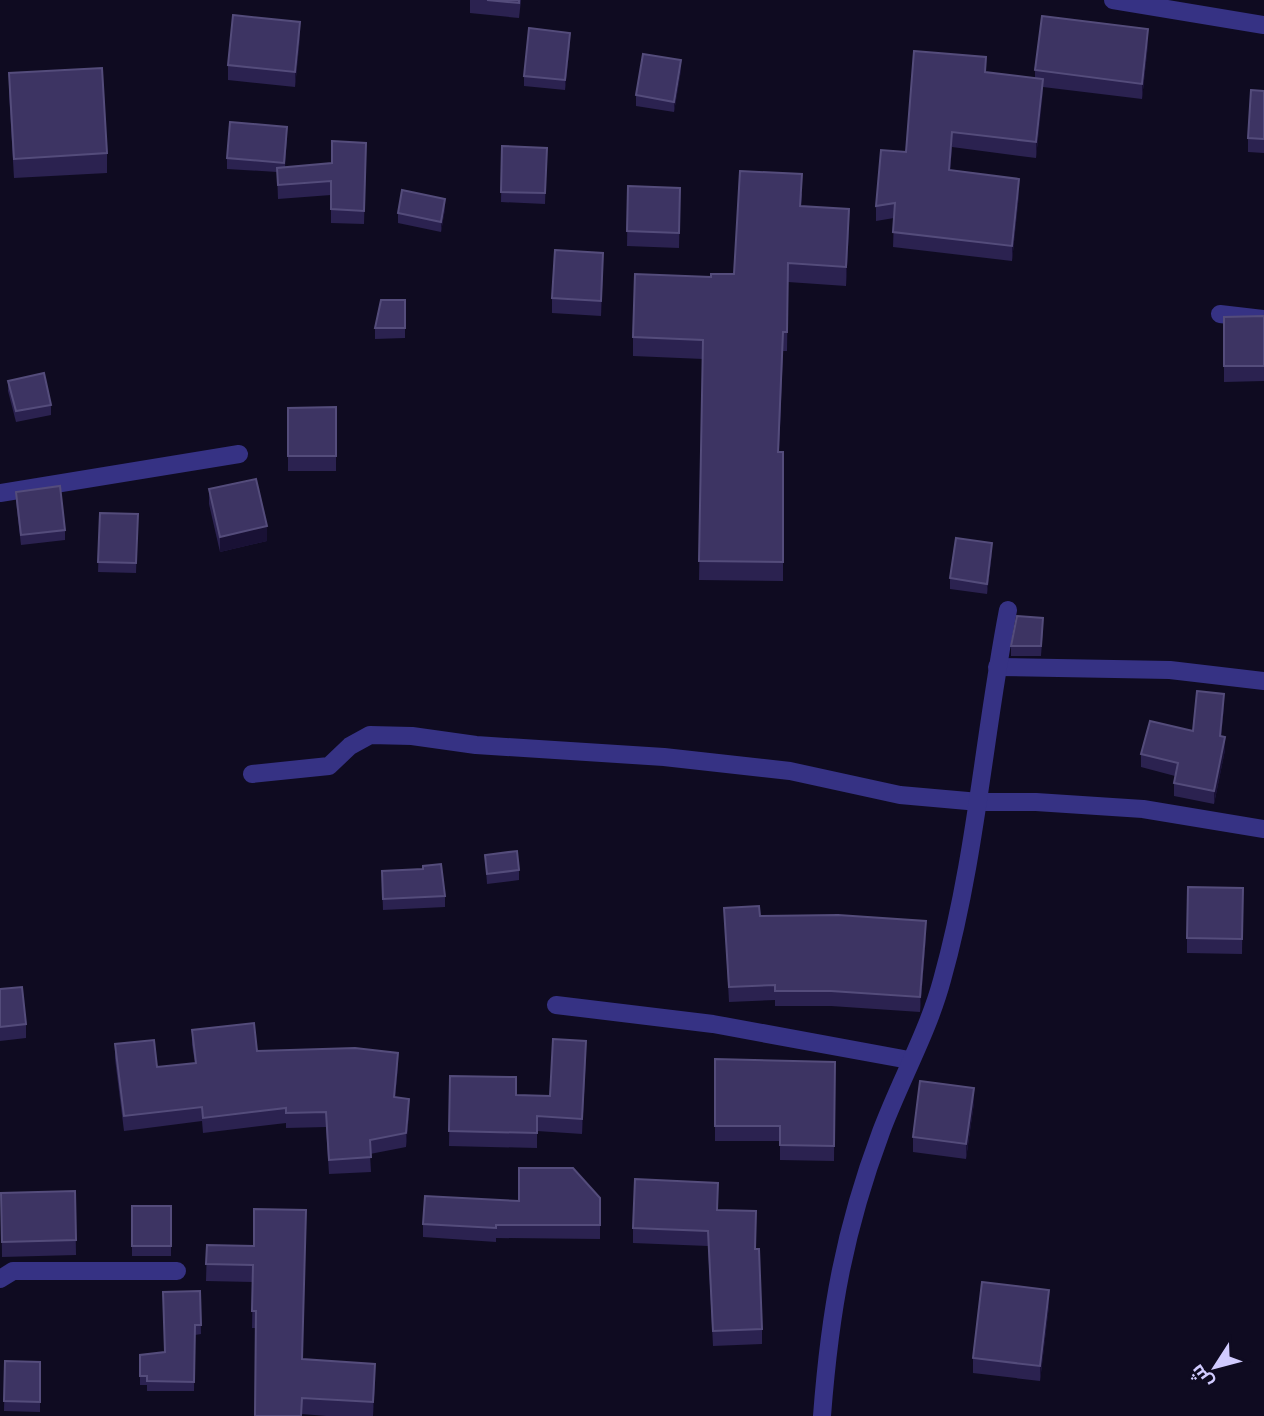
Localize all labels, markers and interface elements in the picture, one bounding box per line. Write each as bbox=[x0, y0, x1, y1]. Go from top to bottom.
north arrow bbox=[1180, 1332, 1250, 1402]
text: ش bbox=[1184, 1360, 1218, 1394]

